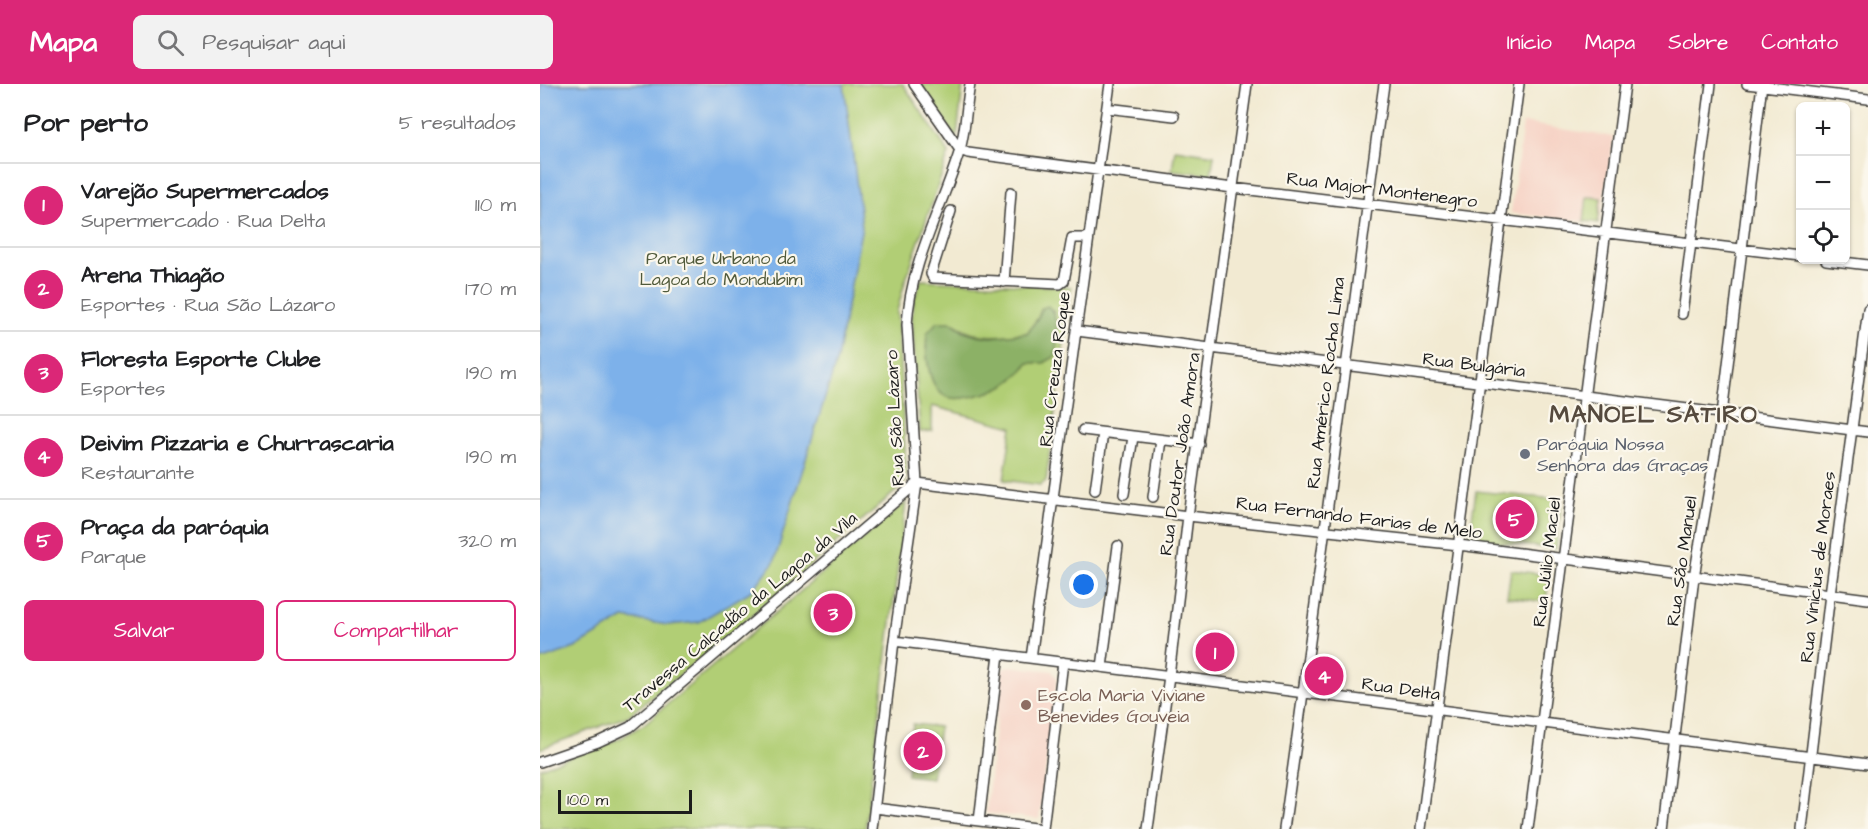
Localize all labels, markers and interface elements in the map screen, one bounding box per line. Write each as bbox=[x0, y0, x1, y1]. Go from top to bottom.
search box bbox=[133, 15, 553, 69]
text: Mapa bbox=[30, 23, 97, 62]
icon: search bbox=[154, 26, 187, 59]
text: Pesquisar aqui bbox=[202, 27, 345, 58]
text: Início bbox=[1507, 28, 1552, 57]
text: Mapa bbox=[1585, 28, 1635, 57]
text: Sobre bbox=[1668, 28, 1728, 57]
text: Contato bbox=[1761, 28, 1838, 57]
map controls bbox=[1796, 102, 1850, 264]
button: + bbox=[1796, 102, 1850, 156]
text: Por perto bbox=[24, 105, 148, 141]
text: 5 resultados bbox=[399, 109, 516, 137]
button: − bbox=[1796, 156, 1850, 210]
street label: Rua Major Montenegro bbox=[1285, 166, 1479, 215]
text: Varejão Supermercados bbox=[81, 176, 329, 207]
text: 1 bbox=[42, 191, 45, 219]
text: 110 m bbox=[475, 191, 516, 219]
text: Supermercado · Rua Delta bbox=[81, 207, 325, 235]
button: locate bbox=[1796, 210, 1850, 264]
park label: Parque Urbano da Lagoa do Mondubim bbox=[639, 246, 803, 293]
text: Arena Thiagão bbox=[81, 260, 224, 291]
text: 2 bbox=[38, 275, 49, 303]
text: 170 m bbox=[465, 275, 516, 303]
street label: Rua Américo Rocha Lima bbox=[1301, 276, 1351, 490]
street label: Rua Creuza Roque bbox=[1033, 290, 1077, 448]
text: Esportes · Rua São Lázaro bbox=[81, 291, 335, 319]
text: Floresta Esporte Clube bbox=[81, 344, 321, 375]
street label: Rua Bulgária bbox=[1421, 346, 1527, 385]
street label: Rua São Lázaro bbox=[879, 349, 911, 487]
street label: Rua Doutor João Amora bbox=[1153, 351, 1207, 557]
text: 3 bbox=[38, 359, 49, 387]
text: 190 m bbox=[466, 359, 516, 387]
text: Esportes bbox=[81, 375, 165, 403]
district label: MANOEL SÁTIRO bbox=[1550, 398, 1758, 432]
text: Deivim Pizzaria e Churrascaria bbox=[81, 428, 394, 459]
place label: Paróquia Nossa Senhora das Graças bbox=[1537, 432, 1708, 478]
text: 4 bbox=[37, 443, 50, 471]
text: 190 m bbox=[466, 443, 516, 471]
marker: Paróquia Nossa Senhora das Graças bbox=[1518, 447, 1532, 461]
text: Restaurante bbox=[81, 459, 195, 487]
street label: Rua Vinicius de Moraes bbox=[1794, 470, 1842, 664]
street label: Rua Fernando Farias de Melo bbox=[1235, 491, 1483, 545]
street label: Rua São Manuel bbox=[1660, 494, 1704, 628]
street label: Rua Júlio Maciel bbox=[1527, 495, 1567, 628]
pin: 5 bbox=[1496, 496, 1534, 542]
street label: Travessa Calçadão da Lagoa da Vila bbox=[617, 506, 863, 719]
text: Praça da paróquia bbox=[81, 512, 269, 543]
text: 5 bbox=[36, 527, 51, 555]
text: 320 m bbox=[458, 527, 516, 555]
text: Parque bbox=[81, 543, 146, 571]
your location bbox=[1069, 570, 1098, 599]
pin: 3 bbox=[814, 590, 852, 636]
button: Salvar bbox=[24, 600, 264, 661]
button: Compartilhar bbox=[276, 600, 516, 661]
pin: 1 bbox=[1196, 630, 1234, 674]
pin: 4 bbox=[1304, 654, 1344, 698]
street label: Rua Delta bbox=[1360, 671, 1442, 707]
place label: Escola Maria Viviane Benevides Gouveia bbox=[1038, 683, 1206, 729]
marker: Escola Maria Viviane Benevides Gouveia bbox=[1019, 698, 1033, 712]
pin: 2 bbox=[904, 728, 943, 774]
scale bar bbox=[558, 787, 692, 814]
text: 100 m bbox=[567, 789, 608, 811]

